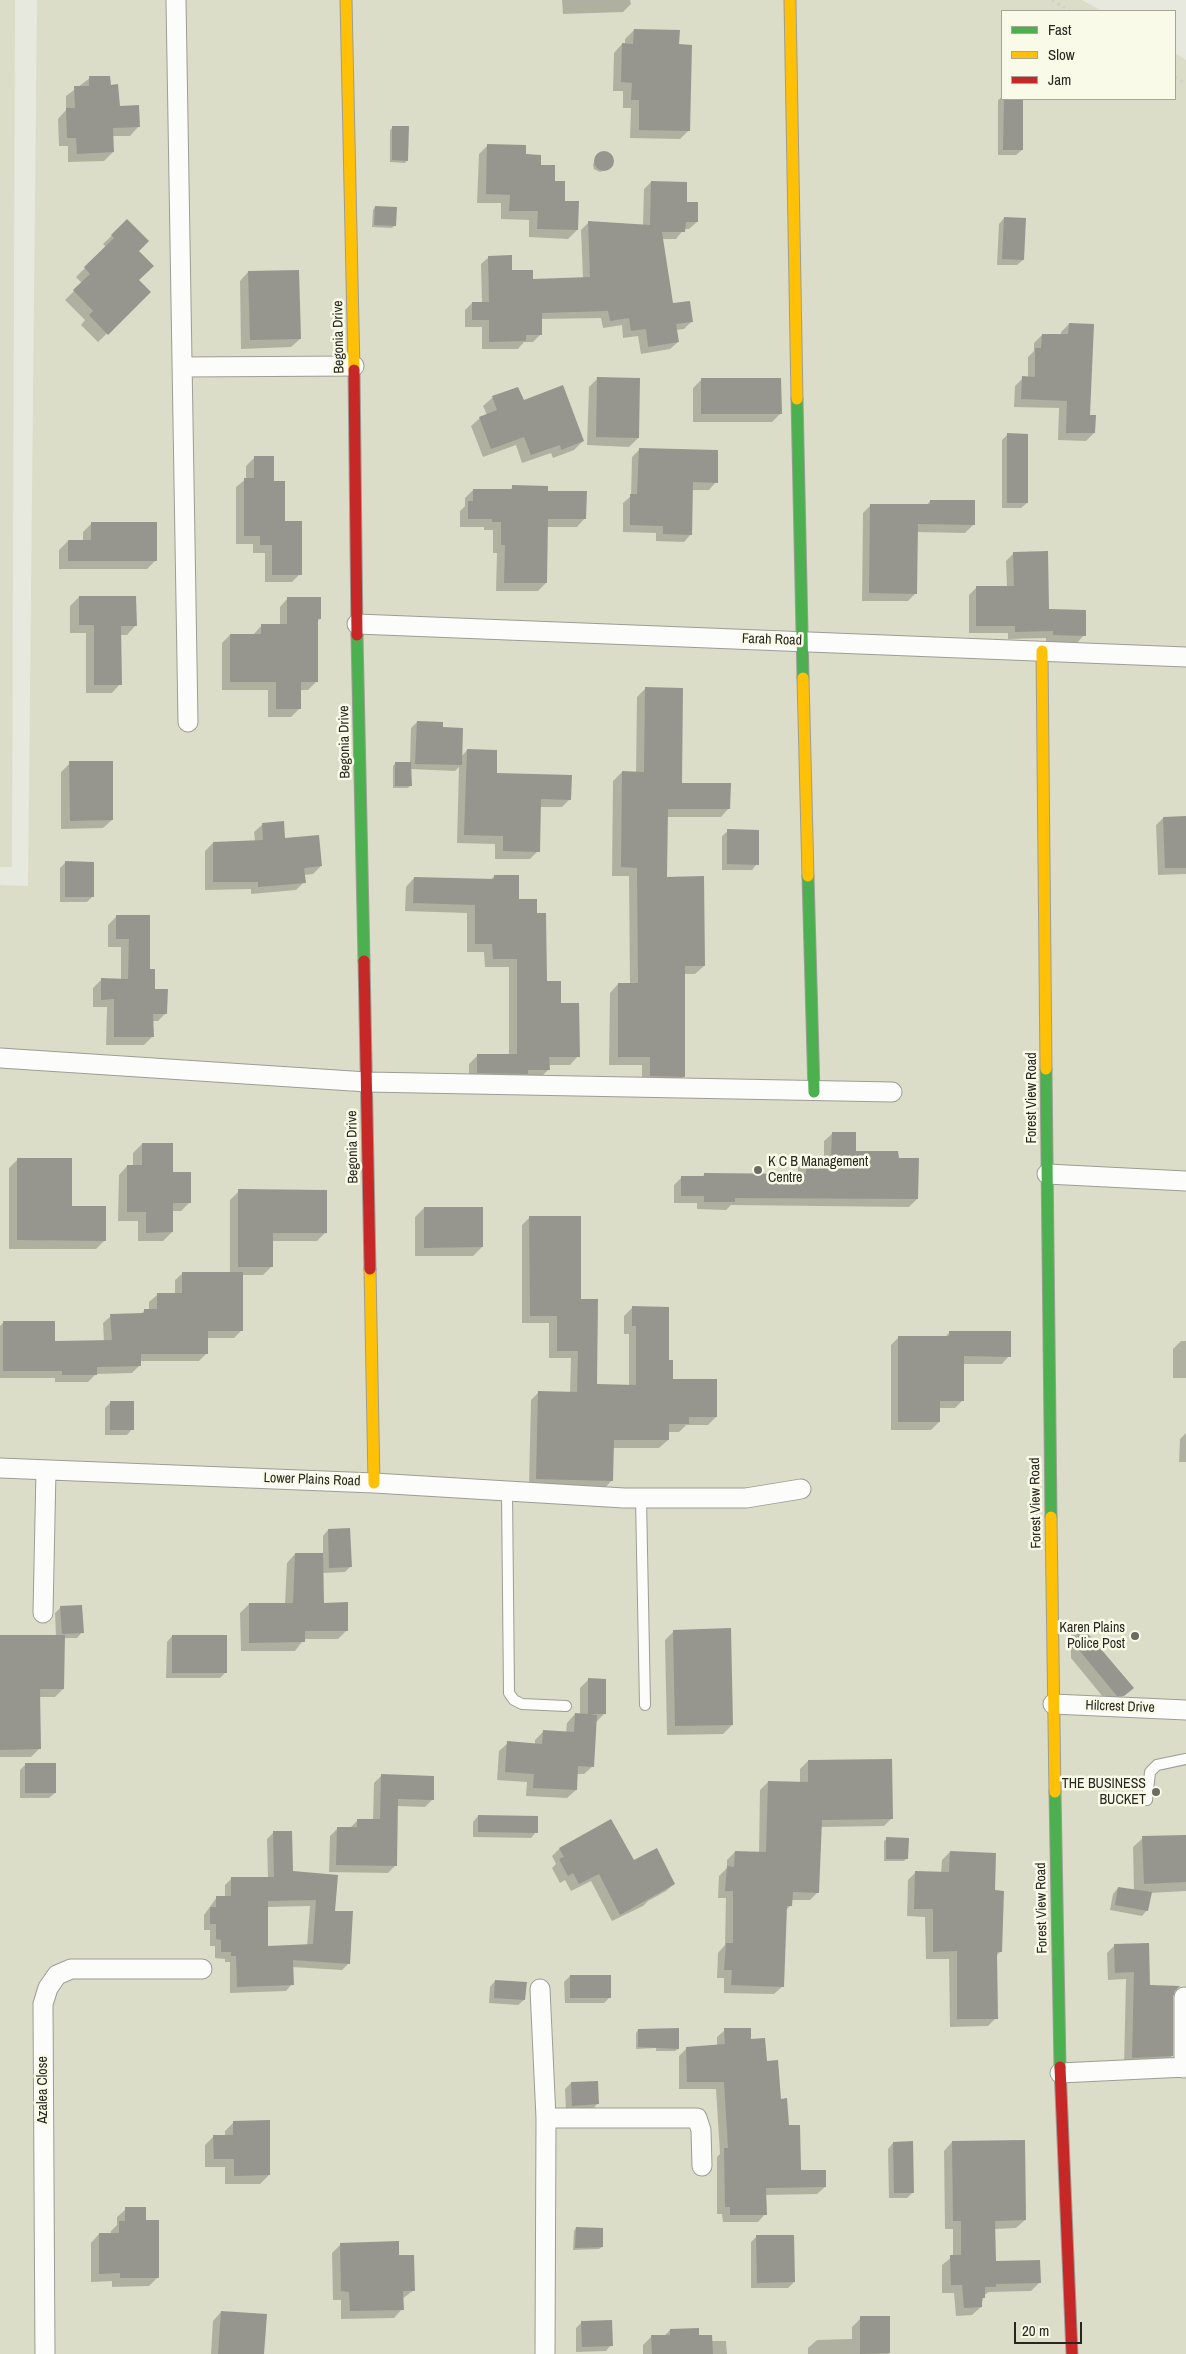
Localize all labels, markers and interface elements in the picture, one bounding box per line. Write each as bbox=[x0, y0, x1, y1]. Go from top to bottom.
legend bbox=[1001, 10, 1176, 100]
text: Fast bbox=[1048, 19, 1071, 40]
text: Slow bbox=[1048, 44, 1075, 65]
text: Jam bbox=[1048, 69, 1071, 90]
street label: Begonia Drive bbox=[330, 300, 348, 374]
street label: Farah Road bbox=[742, 631, 802, 649]
street label: Begonia Drive bbox=[336, 705, 354, 779]
street label: Forest View Road bbox=[1024, 1052, 1040, 1144]
street label: Begonia Drive bbox=[344, 1110, 362, 1184]
place label: K C B Management Centre bbox=[768, 1154, 868, 1186]
marker: K C B Management Centre bbox=[752, 1164, 764, 1176]
street label: Forest View Road bbox=[1027, 1457, 1045, 1549]
street label: Lower Plains Road bbox=[263, 1470, 361, 1490]
place label: Karen Plains Police Post bbox=[1059, 1620, 1125, 1652]
marker: Karen Plains Police Post bbox=[1129, 1630, 1141, 1642]
street label: Hilcrest Drive bbox=[1085, 1697, 1155, 1717]
place label: THE BUSINESS BUCKET bbox=[1062, 1776, 1146, 1808]
marker: THE BUSINESS BUCKET bbox=[1150, 1786, 1162, 1798]
street label: Forest View Road bbox=[1033, 1862, 1051, 1954]
street label: Azalea Close bbox=[35, 2056, 51, 2124]
scale bar bbox=[1016, 2312, 1084, 2344]
text: 20 m bbox=[1022, 2320, 1049, 2341]

